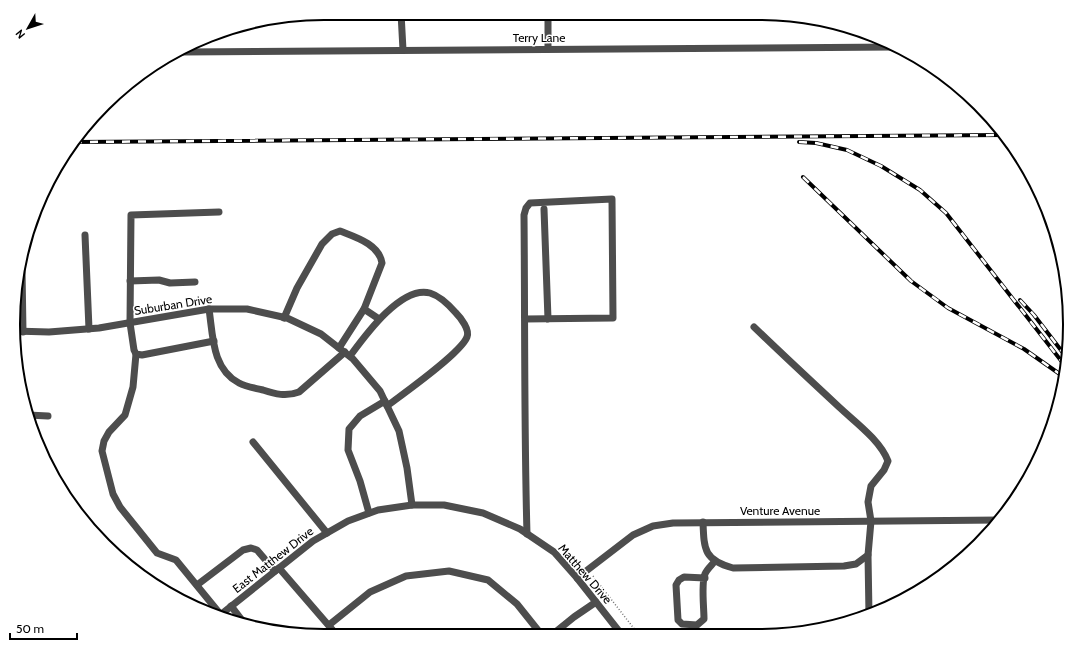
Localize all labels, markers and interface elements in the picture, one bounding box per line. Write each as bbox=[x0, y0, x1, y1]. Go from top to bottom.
north arrow bbox=[8, 8, 48, 48]
text: N bbox=[12, 27, 28, 42]
street label: Terry Lane bbox=[513, 30, 565, 45]
street label: Suburban Drive bbox=[133, 291, 213, 318]
street label: Venture Avenue bbox=[740, 503, 820, 518]
street label: East Matthew Drive bbox=[229, 523, 316, 596]
street label: Matthew Drive bbox=[555, 541, 615, 607]
scale bar bbox=[10, 615, 77, 641]
text: 50 m bbox=[16, 621, 44, 636]

